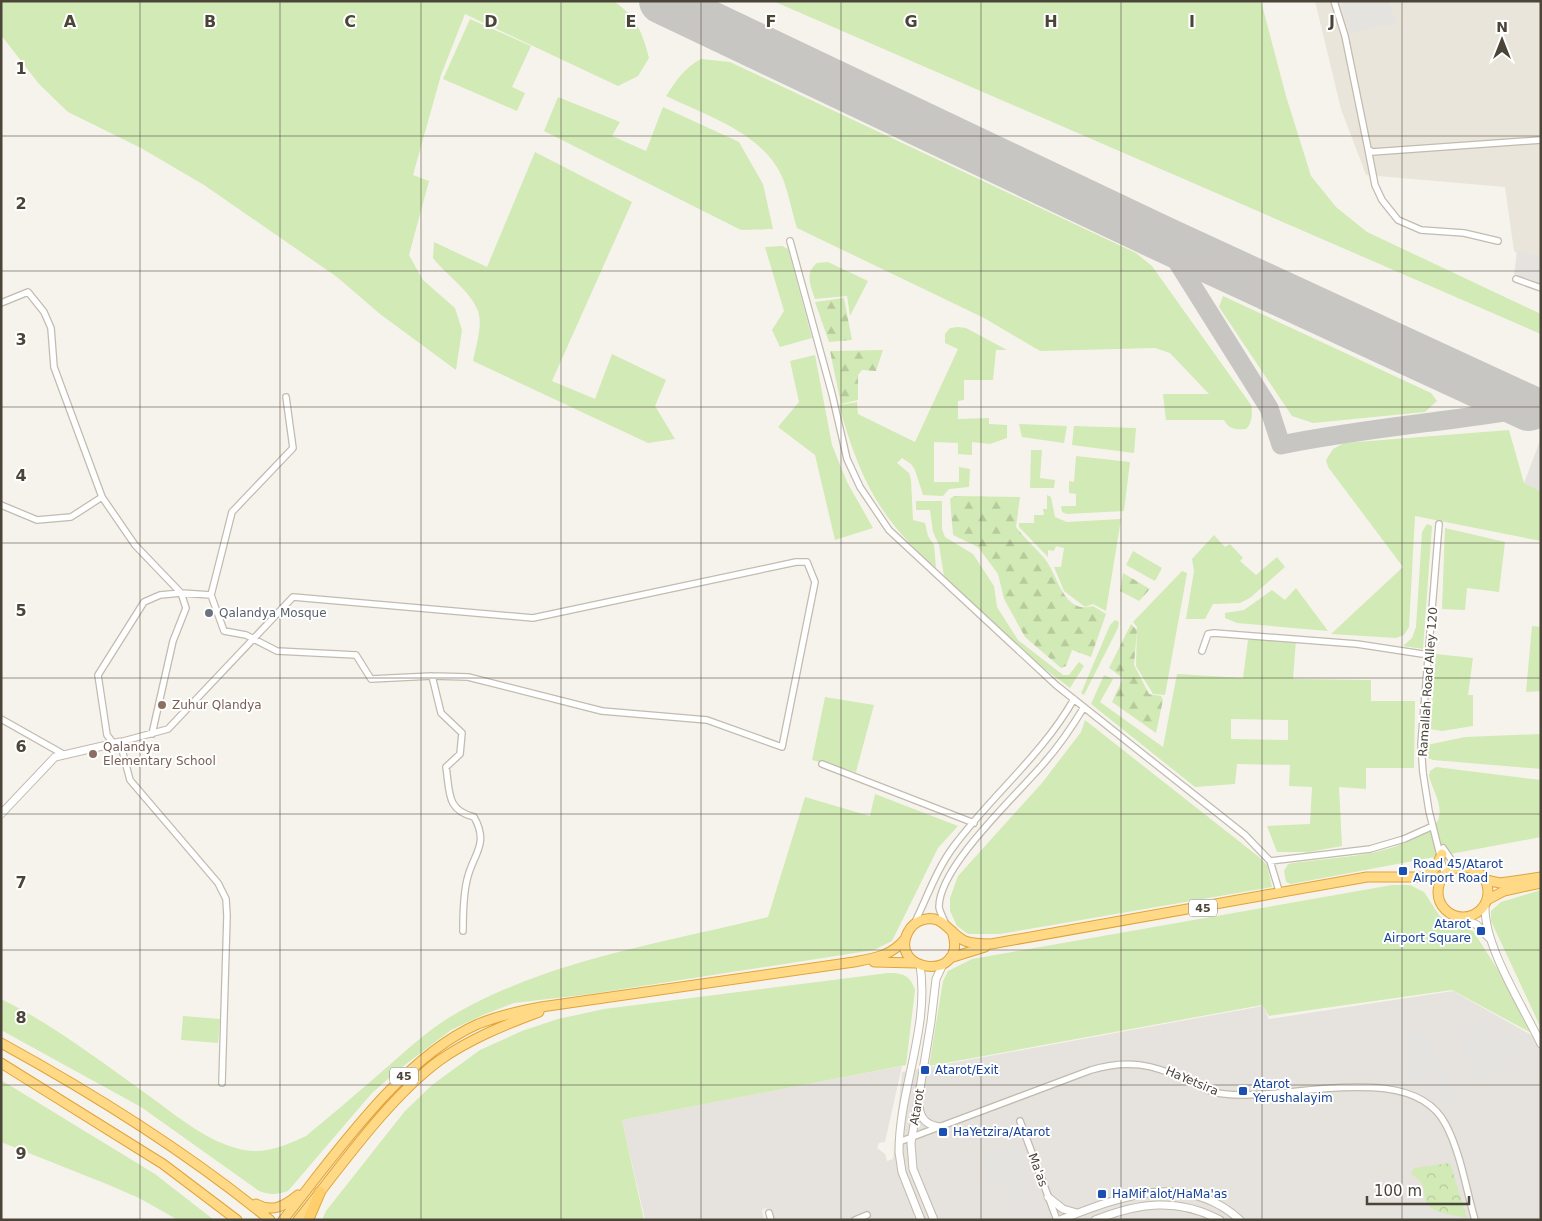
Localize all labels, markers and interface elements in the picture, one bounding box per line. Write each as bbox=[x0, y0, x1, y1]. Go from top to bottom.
text: A bbox=[64, 12, 77, 31]
text: B bbox=[204, 12, 216, 31]
text: C bbox=[344, 12, 356, 31]
text: D bbox=[484, 12, 498, 31]
text: E bbox=[626, 12, 636, 31]
text: F bbox=[766, 12, 776, 31]
text: G bbox=[904, 12, 918, 31]
text: H bbox=[1044, 12, 1058, 31]
text: I bbox=[1189, 12, 1195, 31]
text: J bbox=[1328, 12, 1335, 31]
north arrow bbox=[1477, 15, 1527, 65]
text: N bbox=[1496, 19, 1508, 35]
text: 1 bbox=[15, 59, 27, 78]
text: 2 bbox=[15, 194, 27, 213]
text: 3 bbox=[15, 330, 27, 349]
text: 4 bbox=[15, 466, 27, 485]
text: 5 bbox=[15, 601, 27, 620]
place label: Qalandya Mosque bbox=[219, 606, 327, 620]
marker: Qalandya Mosque bbox=[203, 607, 215, 619]
street label: Ramallah Road Alley 120 bbox=[1416, 607, 1440, 757]
place label: Zuhur Qlandya bbox=[172, 698, 262, 712]
marker: Zuhur Qlandya bbox=[156, 699, 168, 711]
text: 6 bbox=[15, 737, 27, 756]
place label: Qalandya Elementary School bbox=[103, 740, 216, 768]
marker: Qalandya Elementary School bbox=[87, 748, 99, 760]
place label: Road 45/Atarot Airport Road bbox=[1413, 857, 1503, 885]
marker: Road 45/Atarot Airport Road bbox=[1397, 865, 1409, 877]
text: 7 bbox=[15, 873, 27, 892]
road number: 45 bbox=[1189, 900, 1217, 916]
place label: Atarot Airport Square bbox=[1384, 917, 1471, 945]
marker: Atarot Airport Square bbox=[1475, 925, 1487, 937]
text: 8 bbox=[15, 1008, 27, 1027]
place label: Atarot/Exit bbox=[935, 1063, 999, 1077]
marker: Atarot/Exit bbox=[919, 1064, 931, 1076]
street label: HaYetsira bbox=[1163, 1064, 1221, 1098]
road number: 45 bbox=[390, 1068, 418, 1084]
place label: Atarot Yerushalayim bbox=[1252, 1077, 1333, 1105]
marker: Atarot Yerushalayim bbox=[1237, 1085, 1249, 1097]
street label: Atarot bbox=[907, 1087, 927, 1126]
place label: HaYetzira/Atarot bbox=[953, 1125, 1050, 1139]
marker: HaYetzira/Atarot bbox=[937, 1126, 949, 1138]
text: 9 bbox=[15, 1144, 27, 1163]
street label: Ma'as bbox=[1026, 1151, 1050, 1189]
scale bar bbox=[1367, 1174, 1470, 1206]
text: 100 m bbox=[1374, 1182, 1422, 1200]
place label: HaMif'alot/HaMa'as bbox=[1112, 1187, 1227, 1201]
marker: HaMif'alot/HaMa'as bbox=[1096, 1188, 1108, 1200]

